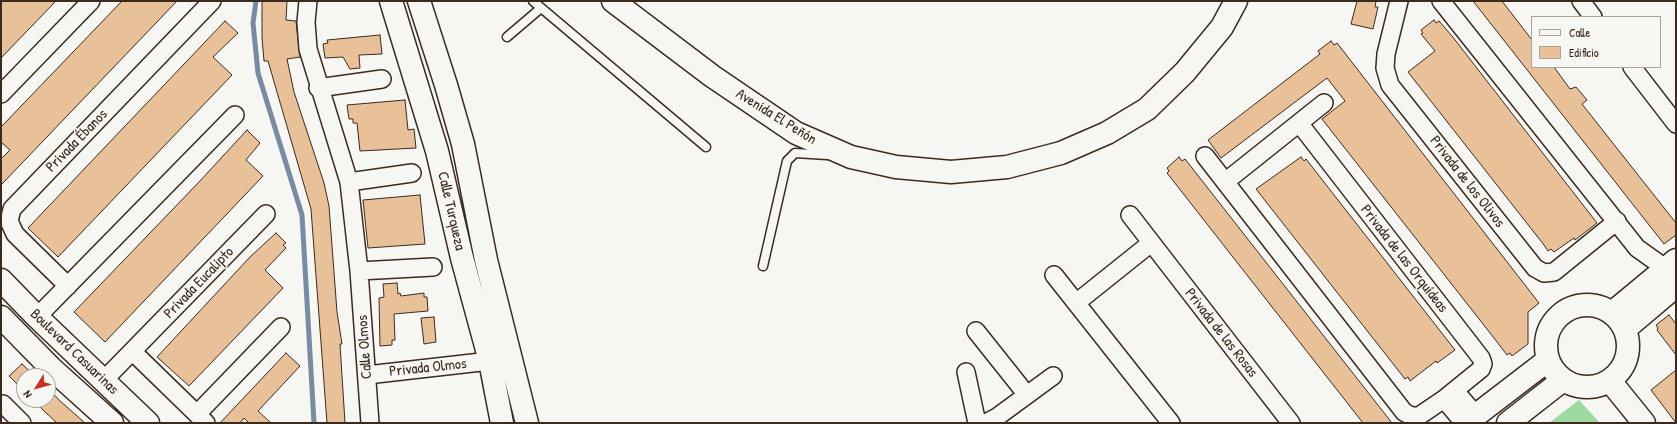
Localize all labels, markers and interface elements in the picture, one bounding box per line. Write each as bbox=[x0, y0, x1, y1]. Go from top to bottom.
legend bbox=[1531, 16, 1661, 68]
text: Calle bbox=[1569, 24, 1590, 41]
text: Edificio bbox=[1569, 44, 1599, 61]
street label: Avenida El Peñón bbox=[732, 85, 820, 149]
street label: Privada Ébanos bbox=[42, 106, 112, 176]
street label: Privada de los Olivos bbox=[1426, 133, 1508, 231]
street label: Calle Turqueza bbox=[433, 170, 469, 252]
street label: Privada de las Orquídeas bbox=[1356, 202, 1452, 316]
street label: Privada Eucalipto bbox=[160, 243, 238, 323]
street label: Privada de las Rosas bbox=[1181, 285, 1261, 381]
street label: Boulevard Casuarinas bbox=[26, 305, 122, 399]
street label: Calle Olmos bbox=[354, 314, 376, 380]
street label: Privada Olmos bbox=[388, 355, 468, 381]
north arrow bbox=[16, 368, 56, 408]
text: N bbox=[20, 388, 35, 401]

